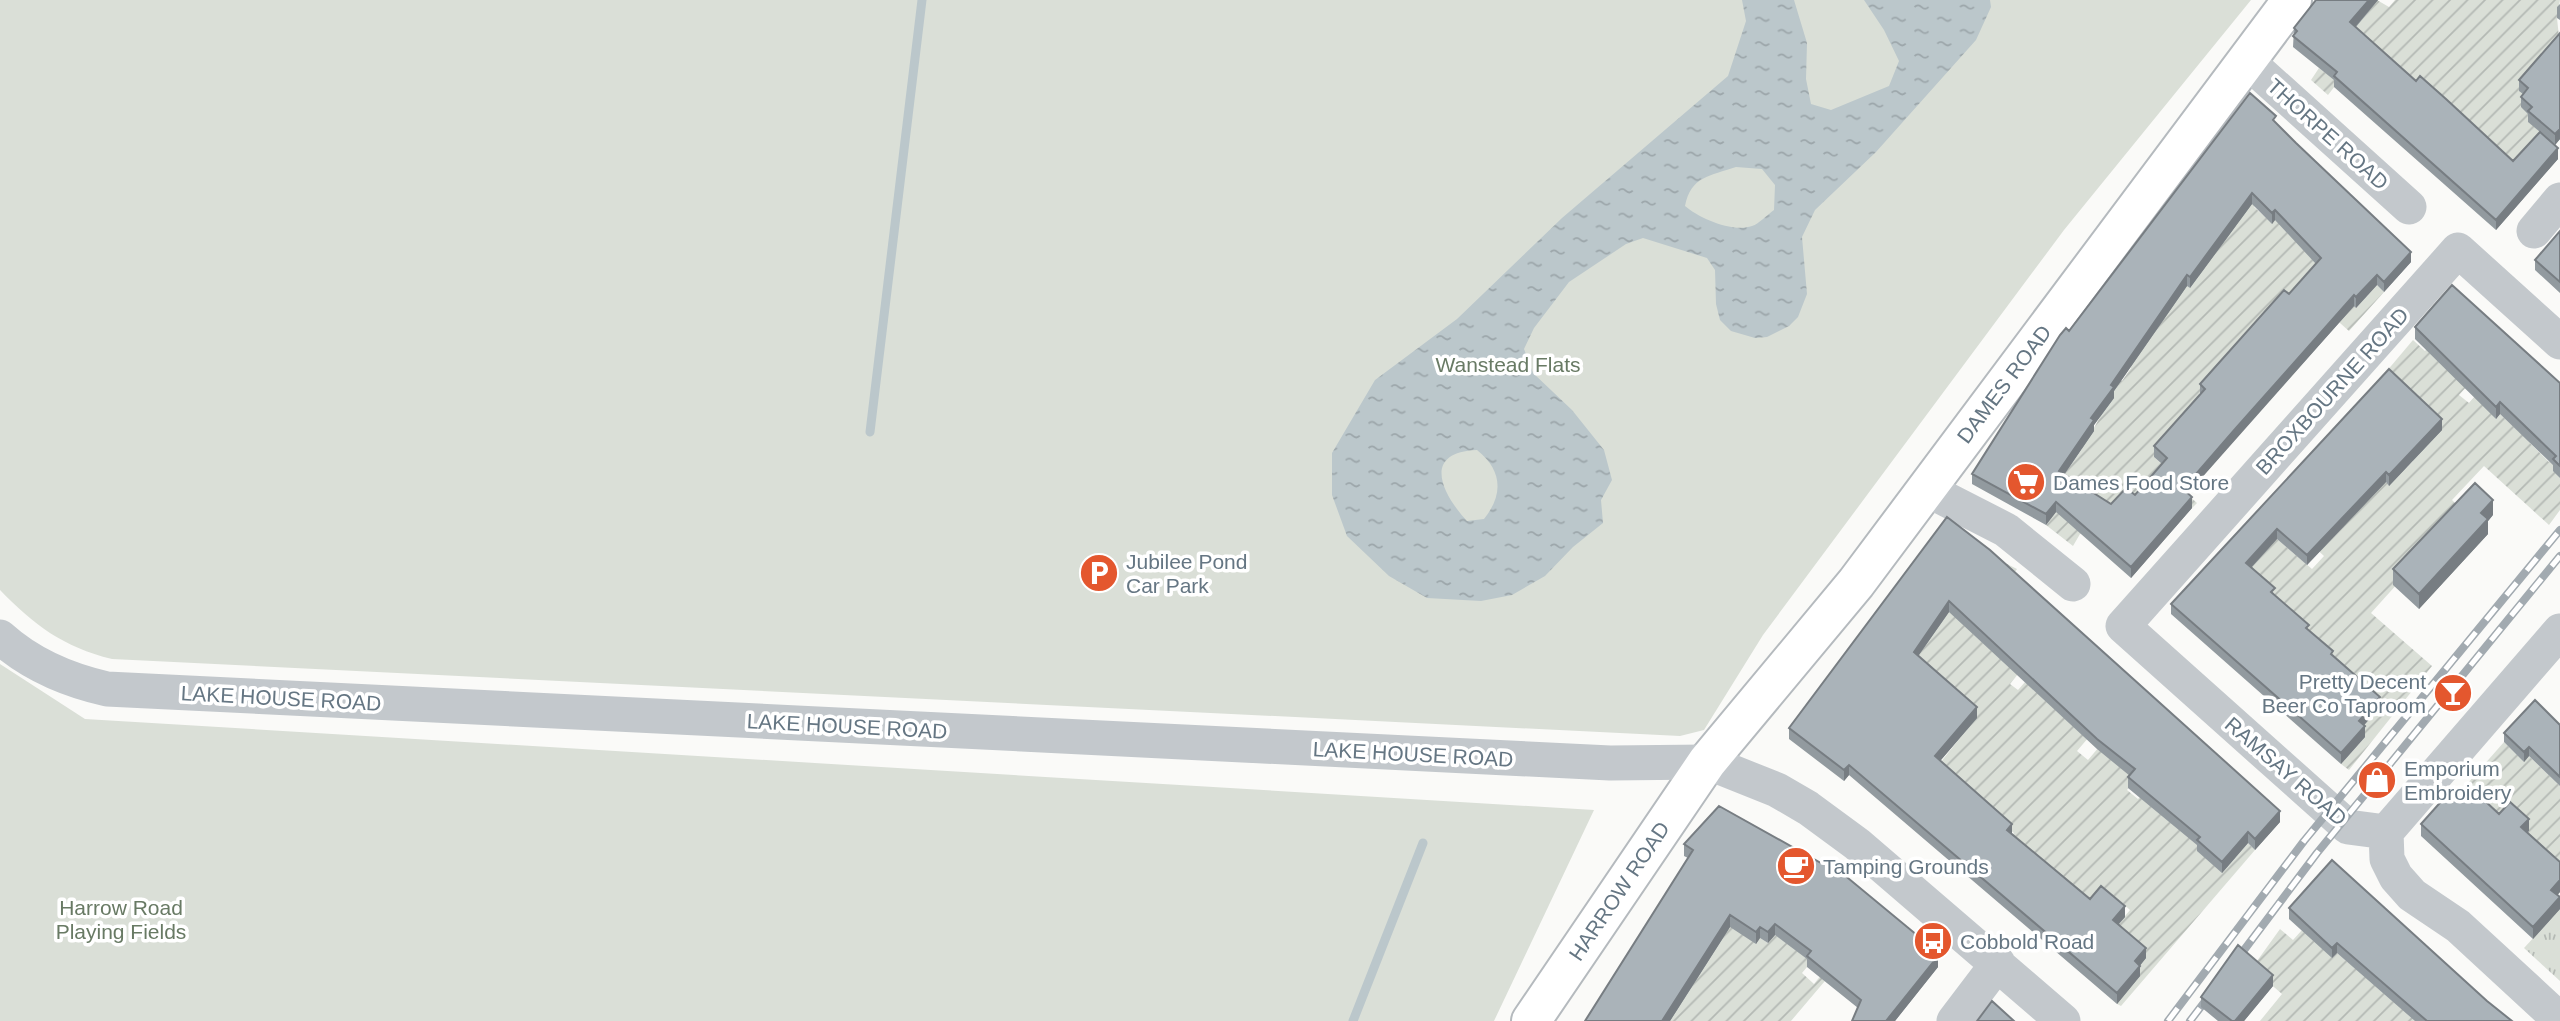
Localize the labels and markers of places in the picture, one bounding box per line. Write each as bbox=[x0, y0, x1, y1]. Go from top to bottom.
supermarket icon: Dames Food Store bbox=[2005, 461, 2047, 503]
place label: Dames Food Store bbox=[2053, 471, 2229, 494]
place label: Jubilee Pond Car Park bbox=[1126, 550, 1247, 597]
parking icon: Jubilee Pond Car Park bbox=[1078, 552, 1120, 594]
place label: Pretty Decent Beer Co Taproom bbox=[2262, 670, 2426, 717]
bar icon: Pretty Decent Beer Co Taproom bbox=[2432, 672, 2474, 714]
place label: Emporium Embroidery bbox=[2404, 757, 2512, 804]
shop icon: Emporium Embroidery bbox=[2356, 759, 2398, 801]
cafe icon: Tamping Grounds bbox=[1775, 845, 1817, 887]
place label: Tamping Grounds bbox=[1823, 855, 1989, 878]
bus stop icon: Cobbold Road bbox=[1912, 920, 1954, 962]
place label: Cobbold Road bbox=[1960, 930, 2094, 953]

